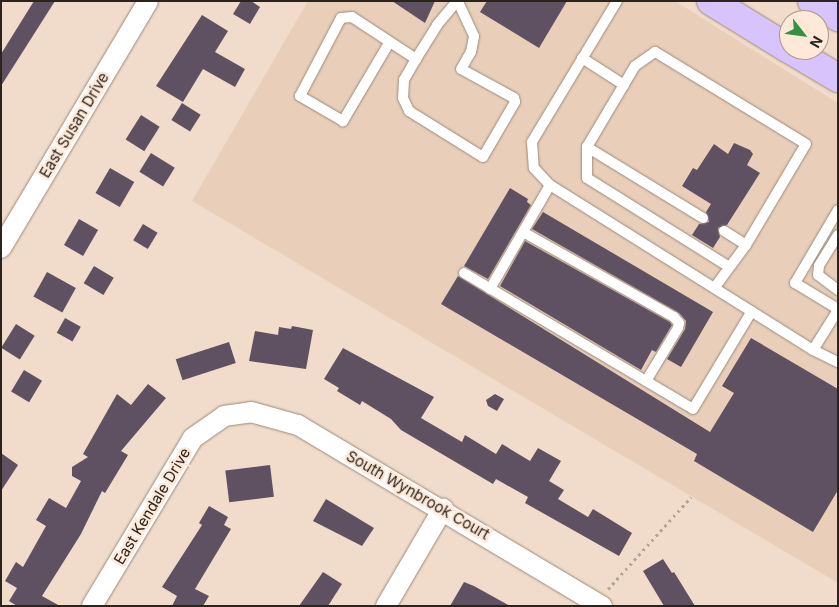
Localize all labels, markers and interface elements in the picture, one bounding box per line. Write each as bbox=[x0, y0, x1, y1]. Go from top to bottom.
north arrow bbox=[779, 10, 829, 60]
text: N bbox=[807, 33, 827, 51]
street label: East Susan Drive bbox=[35, 69, 113, 181]
street label: East Kendale Drive bbox=[110, 444, 194, 568]
street label: South Wynbrook Court bbox=[343, 447, 493, 543]

